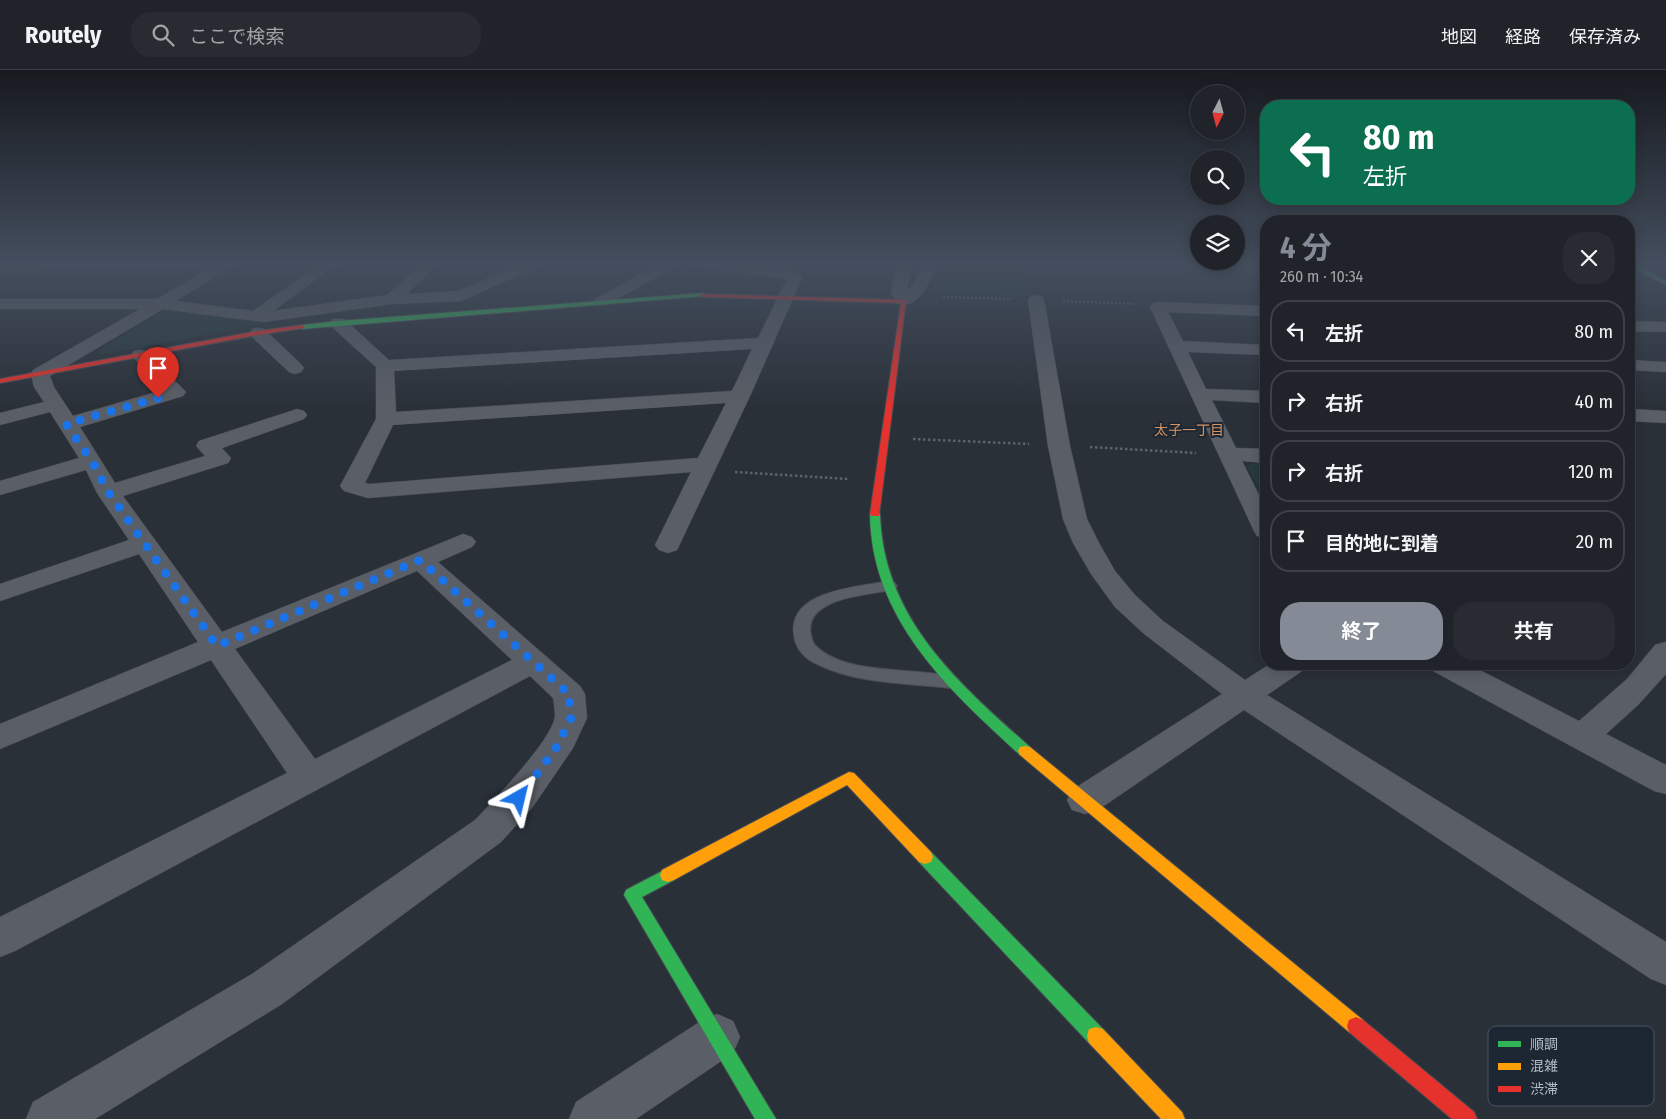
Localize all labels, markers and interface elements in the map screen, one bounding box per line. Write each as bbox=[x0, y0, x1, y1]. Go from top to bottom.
search box bbox=[131, 12, 481, 57]
text: Routely bbox=[25, 21, 101, 49]
icon: search bbox=[149, 21, 177, 49]
text: ここで検索 bbox=[189, 25, 284, 48]
text: 地図 bbox=[1441, 26, 1477, 48]
text: 経路 bbox=[1505, 26, 1541, 48]
text: 保存済み bbox=[1569, 26, 1641, 48]
north arrow bbox=[1190, 85, 1245, 140]
map controls bbox=[1190, 85, 1245, 270]
text: 80 m bbox=[1363, 116, 1435, 158]
icon: left bbox=[1280, 120, 1345, 185]
button: search bbox=[1190, 150, 1245, 205]
text: 左折 bbox=[1363, 163, 1407, 190]
button: layers bbox=[1190, 215, 1245, 270]
text: 4 分 bbox=[1280, 230, 1332, 266]
button: close bbox=[1563, 232, 1615, 284]
text: 260 m · 10:34 bbox=[1280, 267, 1363, 286]
icon: left bbox=[1282, 317, 1310, 345]
text: 80 m bbox=[1575, 320, 1613, 343]
text: 左折 bbox=[1325, 322, 1363, 345]
pin bbox=[137, 347, 179, 398]
icon: arrive bbox=[144, 354, 172, 382]
icon: right bbox=[1282, 387, 1310, 415]
text: 40 m bbox=[1575, 390, 1613, 413]
text: 右折 bbox=[1325, 392, 1363, 415]
district label: 太子一丁目 bbox=[1154, 422, 1224, 439]
icon: right bbox=[1282, 457, 1310, 485]
text: 120 m bbox=[1568, 460, 1613, 483]
text: 右折 bbox=[1325, 462, 1363, 485]
icon: arrive bbox=[1282, 527, 1310, 555]
text: 20 m bbox=[1576, 530, 1613, 553]
text: 目的地に到着 bbox=[1325, 532, 1439, 555]
button: 終了 bbox=[1280, 602, 1443, 660]
button: 共有 bbox=[1453, 602, 1615, 660]
position arrow bbox=[492, 771, 544, 823]
legend bbox=[1488, 1026, 1654, 1106]
text: 順調 bbox=[1530, 1036, 1558, 1053]
text: 混雑 bbox=[1530, 1058, 1558, 1075]
text: 渋滞 bbox=[1530, 1081, 1558, 1098]

